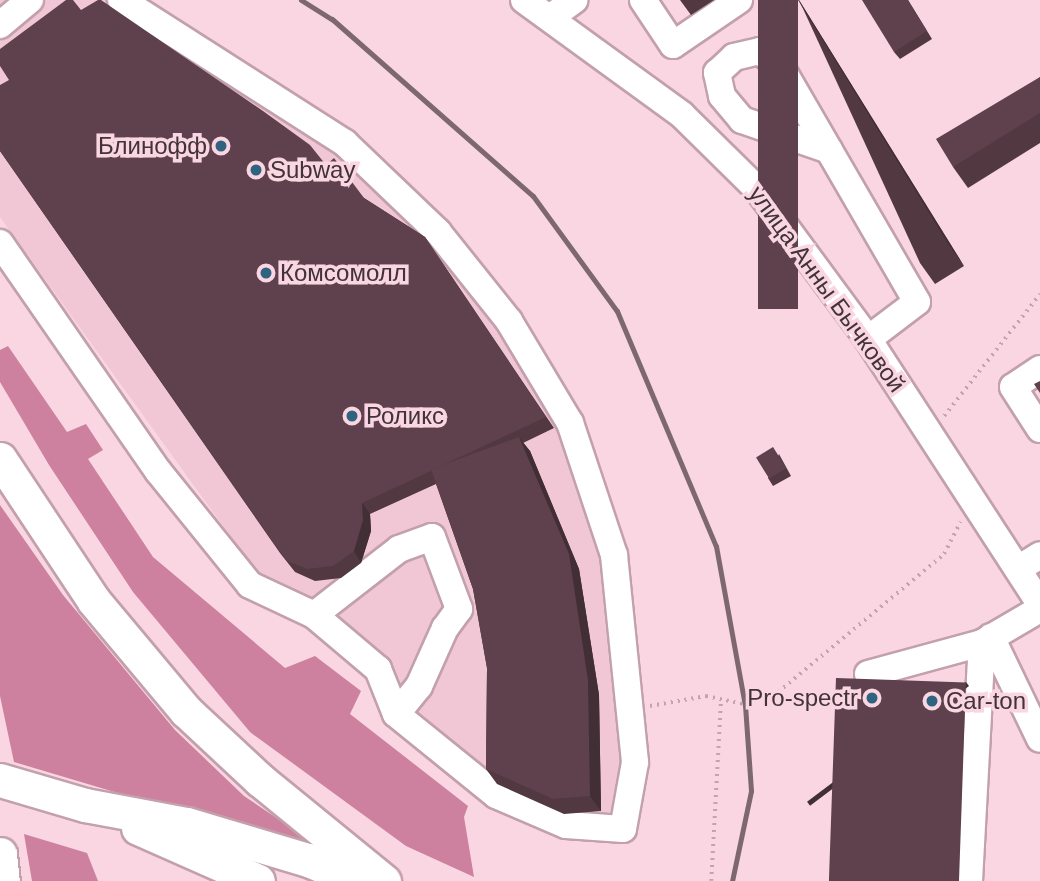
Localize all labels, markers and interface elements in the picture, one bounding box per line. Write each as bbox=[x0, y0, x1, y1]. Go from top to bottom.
place label: Блинофф bbox=[98, 132, 207, 160]
marker: Блинофф bbox=[213, 138, 229, 154]
place label: Subway bbox=[270, 156, 355, 184]
marker: Subway bbox=[248, 162, 264, 178]
street label: улица Анны Бычковой bbox=[742, 180, 912, 398]
place label: Комсомолл bbox=[280, 259, 407, 287]
marker: Комсомолл bbox=[258, 265, 274, 281]
place label: Роликс bbox=[366, 402, 444, 430]
marker: Роликс bbox=[344, 408, 360, 424]
place label: Pro-spectr bbox=[747, 684, 858, 712]
place label: Car-ton bbox=[946, 687, 1026, 715]
marker: Pro-spectr bbox=[864, 690, 880, 706]
marker: Car-ton bbox=[924, 693, 940, 709]

